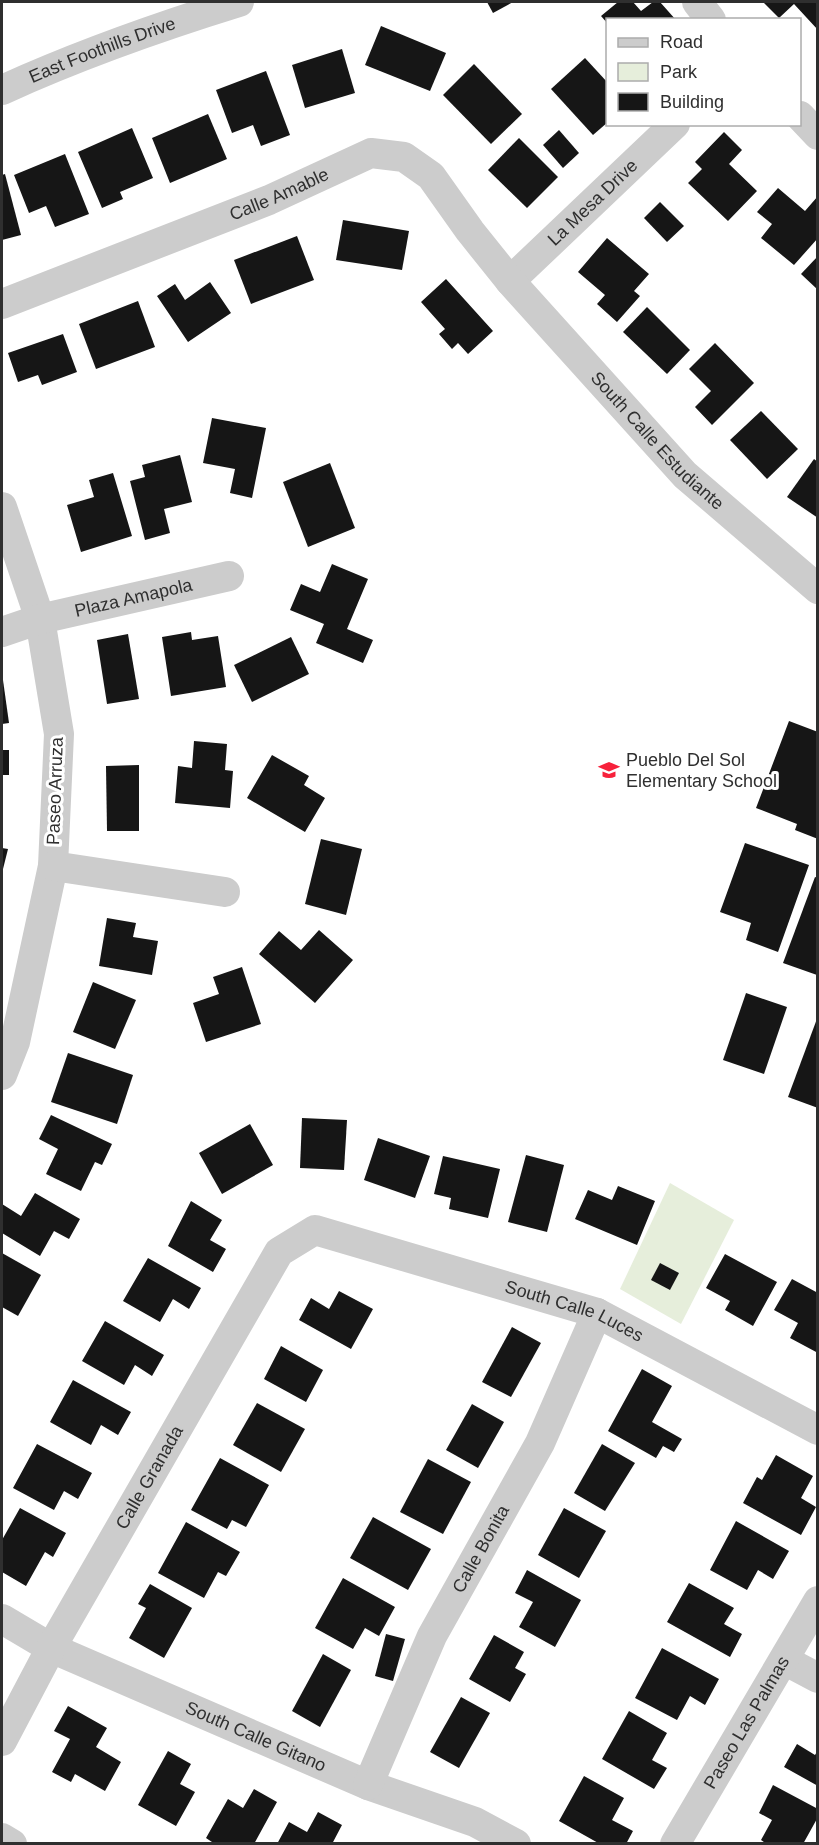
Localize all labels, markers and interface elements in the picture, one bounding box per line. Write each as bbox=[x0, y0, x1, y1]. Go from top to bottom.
street label: East Foothills Drive bbox=[26, 13, 178, 87]
legend bbox=[606, 18, 801, 126]
text: Road bbox=[660, 32, 703, 52]
text: Park bbox=[660, 62, 698, 82]
text: Building bbox=[660, 92, 724, 112]
street label: La Mesa Drive bbox=[544, 155, 642, 250]
street label: Calle Amable bbox=[227, 164, 332, 224]
street label: South Calle Estudiante bbox=[587, 368, 728, 514]
street label: Plaza Amapola bbox=[73, 574, 195, 621]
street label: Paseo Arruza bbox=[43, 736, 67, 845]
place label: Pueblo Del Sol Elementary School bbox=[626, 750, 777, 791]
school or university icon: Pueblo Del Sol Elementary School bbox=[597, 758, 621, 782]
street label: South Calle Luces bbox=[503, 1276, 647, 1346]
street label: Calle Granada bbox=[112, 1421, 187, 1533]
street label: Calle Bonita bbox=[448, 1501, 514, 1596]
street label: Paseo Las Palmas bbox=[700, 1653, 793, 1792]
street label: South Calle Gitano bbox=[182, 1697, 329, 1776]

